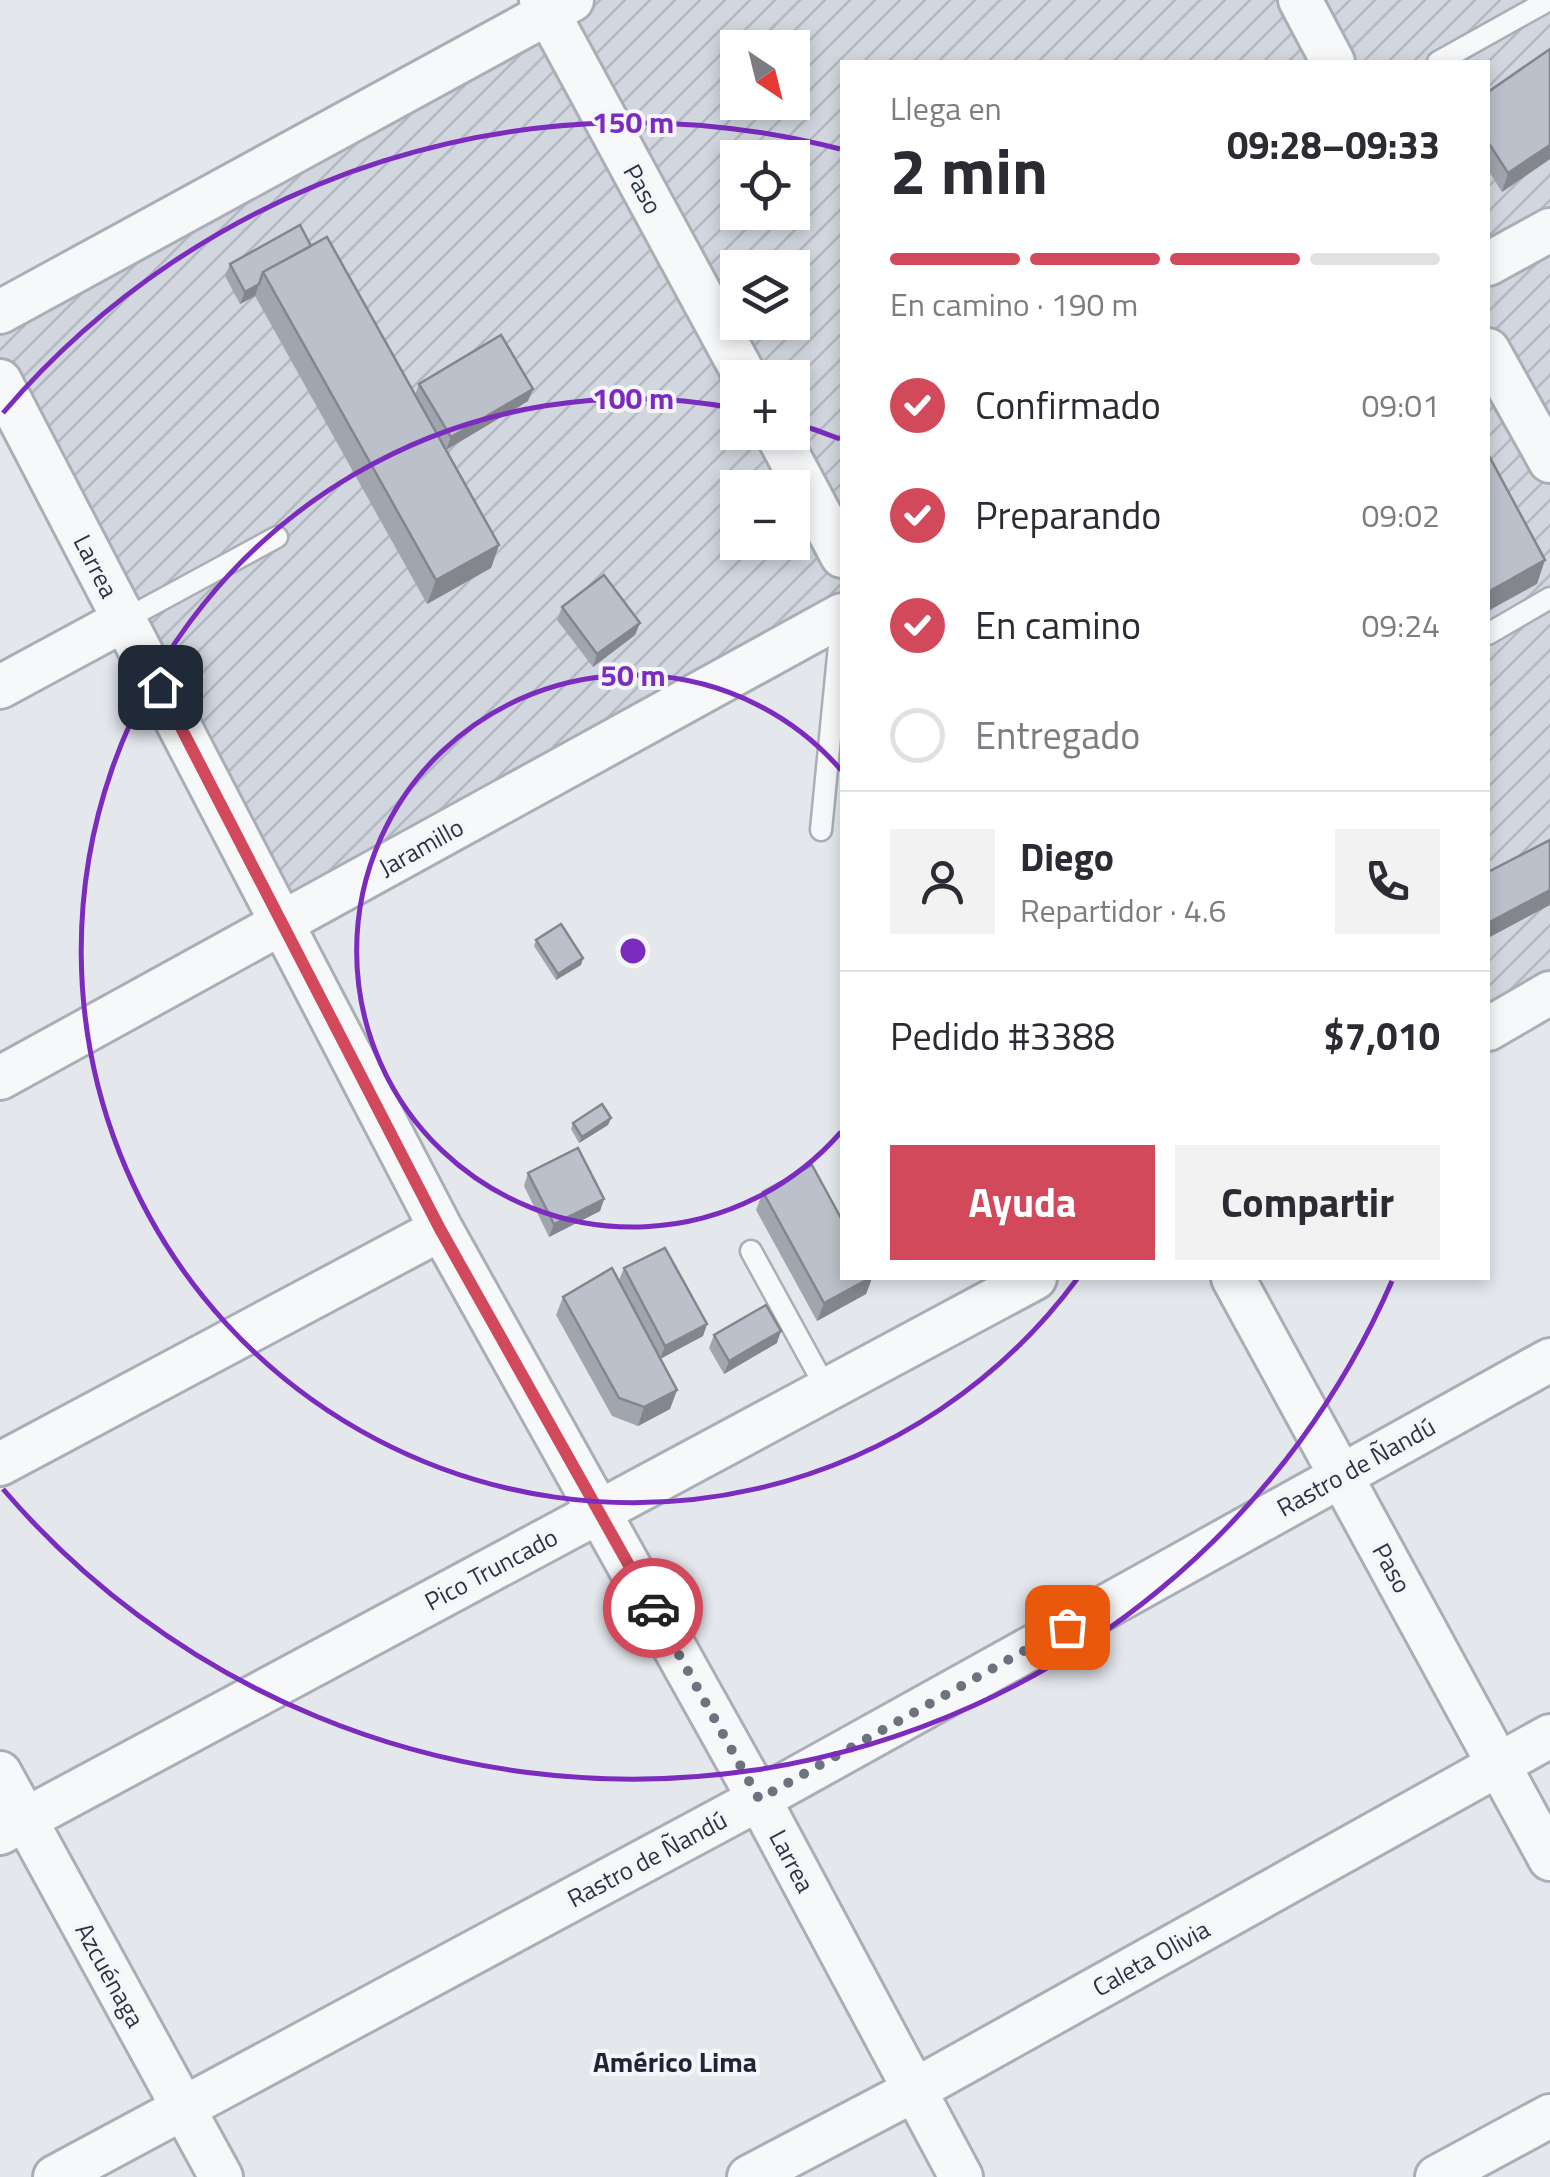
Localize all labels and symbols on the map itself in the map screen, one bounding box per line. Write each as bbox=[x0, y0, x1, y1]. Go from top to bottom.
north arrow bbox=[720, 30, 810, 120]
text: 150 m bbox=[592, 99, 674, 145]
street label: Paso bbox=[614, 157, 672, 221]
text: 100 m bbox=[592, 375, 674, 421]
street label: Larrea bbox=[64, 528, 128, 605]
pin bbox=[118, 645, 203, 730]
text: 50 m bbox=[600, 652, 666, 698]
street label: Jaramillo bbox=[372, 808, 470, 886]
centre of rings bbox=[615, 933, 651, 969]
street label: Rastro de Ñandú bbox=[1270, 1408, 1442, 1526]
street label: Pico Truncado bbox=[418, 1518, 564, 1620]
street label: Paso bbox=[1363, 1536, 1421, 1600]
courier bbox=[603, 1558, 703, 1658]
pin bbox=[1025, 1585, 1110, 1670]
street label: Rastro de Ñandú bbox=[560, 1801, 734, 1917]
street label: Larrea bbox=[760, 1823, 825, 1900]
street label: Caleta Olivia bbox=[1085, 1910, 1217, 2006]
street label: Azcuénaga bbox=[66, 1916, 155, 2035]
district label: Américo Lima bbox=[593, 2040, 757, 2083]

